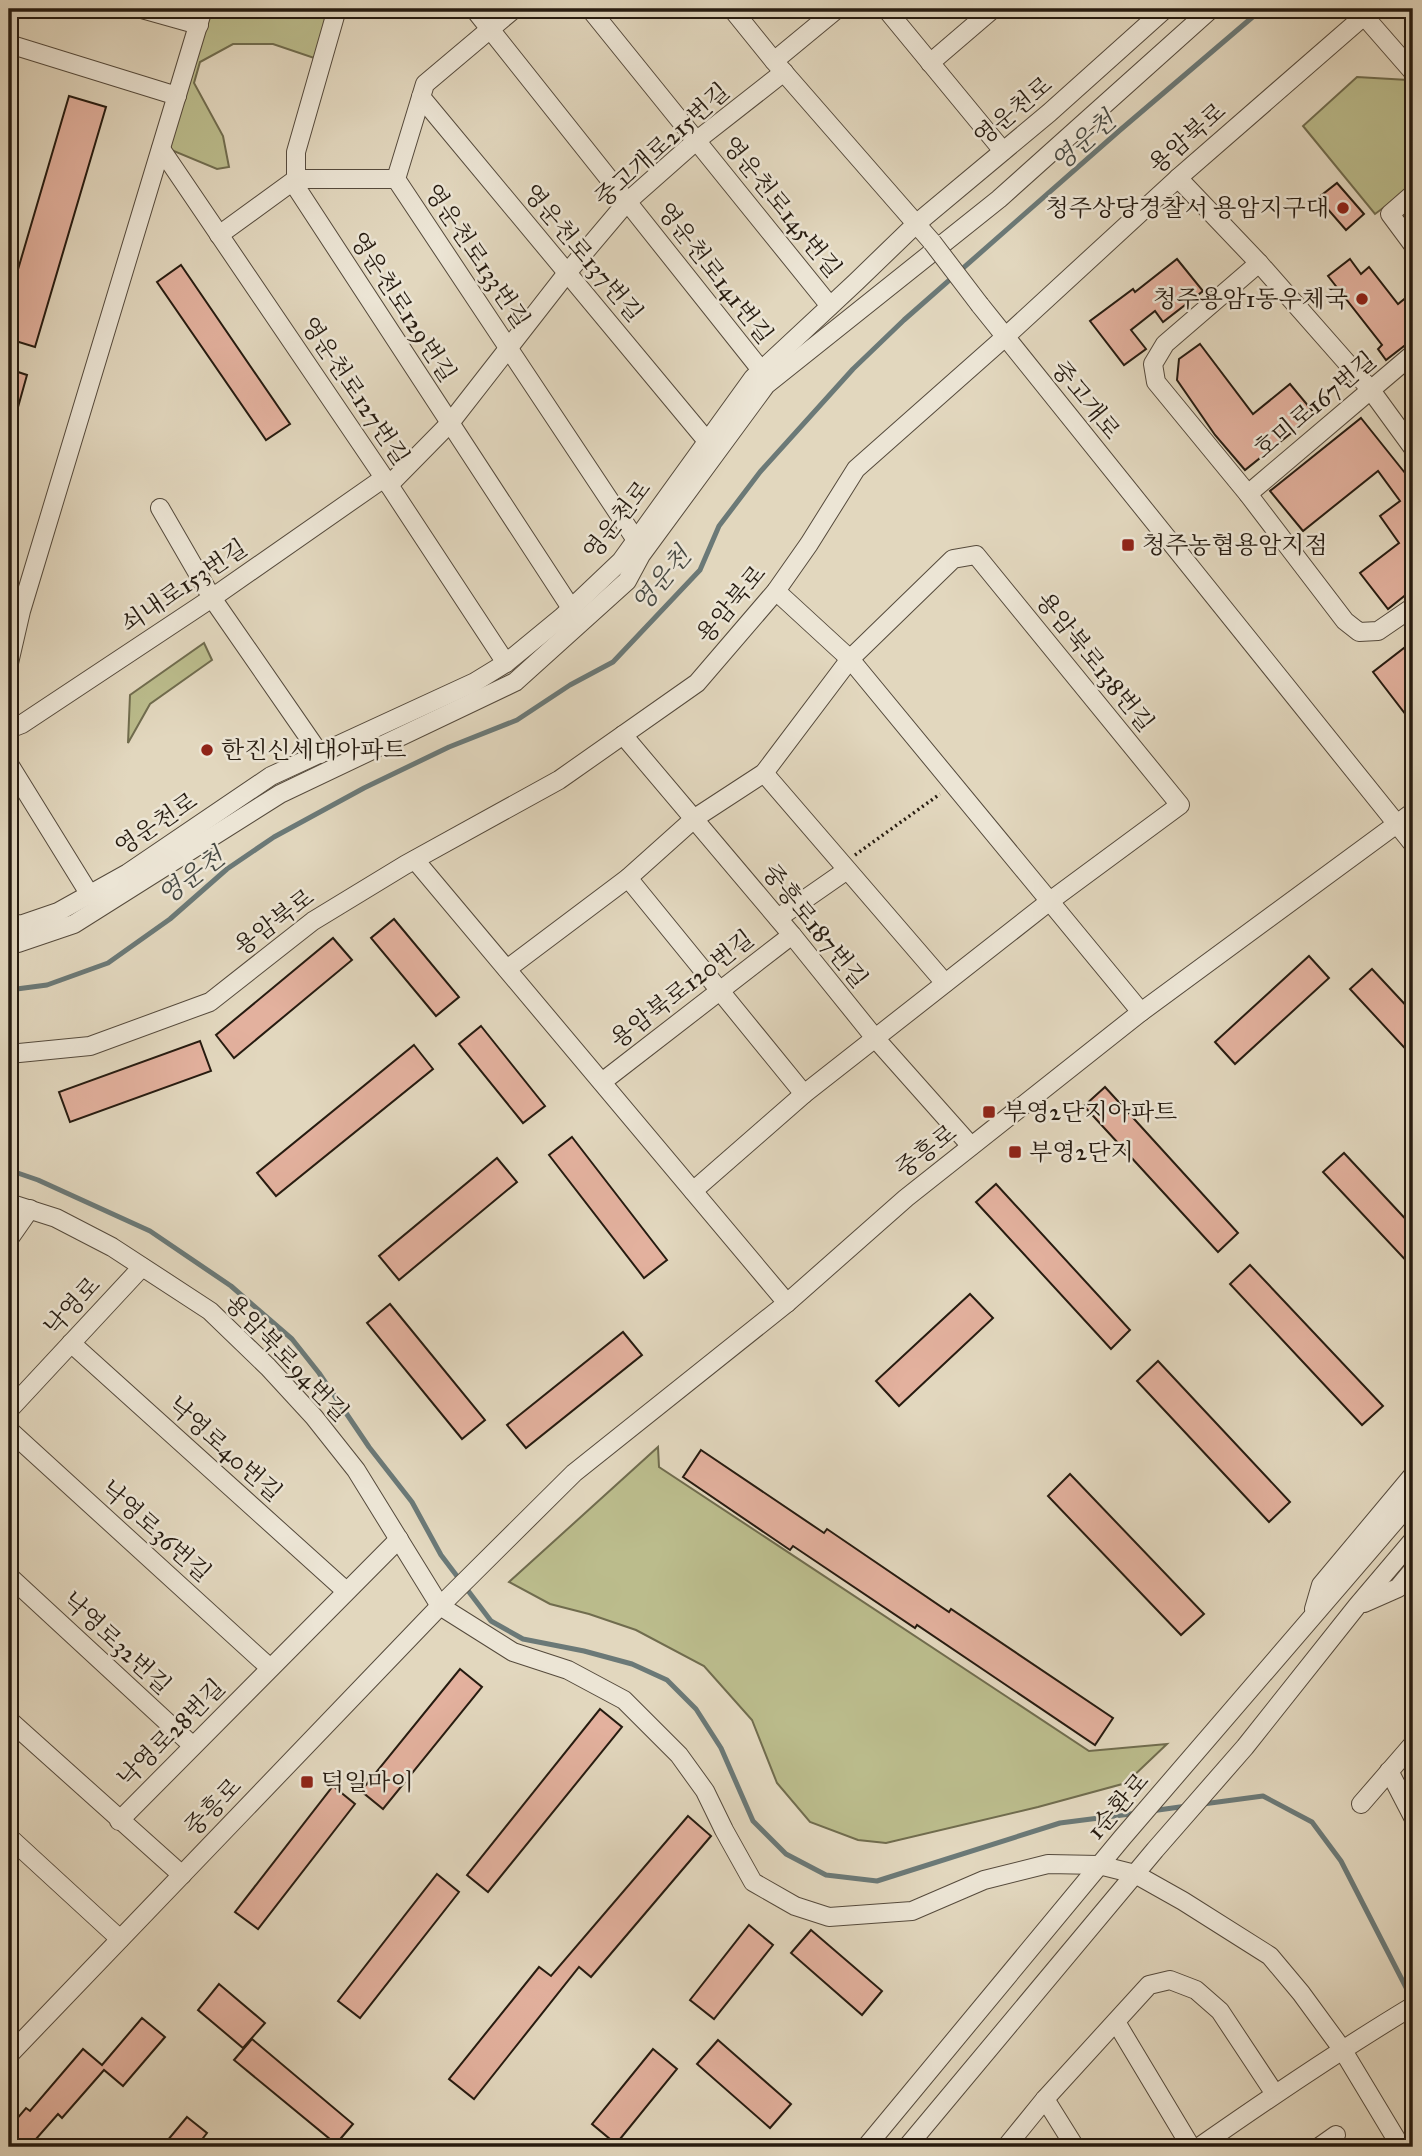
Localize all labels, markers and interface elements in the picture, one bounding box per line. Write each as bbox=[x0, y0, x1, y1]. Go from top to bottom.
street label: 영운천로 bbox=[968, 70, 1058, 152]
street label: 중고개로215번길 bbox=[588, 77, 736, 213]
street label: 용암북로 bbox=[1142, 96, 1232, 180]
water label: 영운천 bbox=[1044, 103, 1123, 178]
street label: 영운천로145번길 bbox=[716, 130, 848, 284]
street label: 영운천로133번길 bbox=[418, 178, 536, 334]
street label: 영운천로137번길 bbox=[517, 178, 649, 328]
place label: 청주상당경찰서 용암지구대 bbox=[1046, 193, 1329, 223]
street label: 영운천로141번길 bbox=[650, 196, 780, 350]
marker: 청주상당경찰서 용암지구대 bbox=[1335, 200, 1351, 216]
street label: 영운천로129번길 bbox=[343, 226, 463, 388]
place label: 청주용암1동우체국 bbox=[1153, 284, 1348, 314]
marker: 청주용암1동우체국 bbox=[1354, 291, 1370, 307]
street label: 영운천로127번길 bbox=[294, 311, 416, 471]
street label: 호미로167번길 bbox=[1248, 345, 1382, 465]
street label: 중고개로 bbox=[1045, 355, 1127, 445]
street label: 영운천로 bbox=[577, 474, 657, 566]
place label: 청주농협용암지점 bbox=[1142, 530, 1327, 560]
street label: 쇠내로153번길 bbox=[115, 533, 253, 639]
marker: 청주농협용암지점 bbox=[1120, 537, 1136, 553]
water label: 영운천 bbox=[625, 538, 699, 618]
street label: 용암북로 bbox=[690, 559, 772, 649]
street label: 용암북로138번길 bbox=[1030, 586, 1160, 738]
place label: 한진신세대아파트 bbox=[221, 735, 406, 765]
marker: 한진신세대아파트 bbox=[199, 742, 215, 758]
street label: 영운천로 bbox=[109, 786, 203, 862]
water label: 영운천 bbox=[151, 839, 232, 911]
street label: 중흥로187번길 bbox=[756, 858, 874, 994]
street label: 용암북로 bbox=[228, 882, 320, 962]
street label: 용암북로120번길 bbox=[604, 923, 760, 1055]
place label: 부영2단지아파트 bbox=[1003, 1097, 1177, 1127]
marker: 부영2단지아파트 bbox=[981, 1104, 997, 1120]
street label: 중흥로 bbox=[889, 1118, 963, 1184]
place label: 부영2단지 bbox=[1029, 1137, 1134, 1167]
marker: 부영2단지 bbox=[1007, 1144, 1023, 1160]
street label: 낙영로 bbox=[37, 1270, 107, 1342]
street label: 용암북로94번길 bbox=[219, 1288, 355, 1428]
street label: 낙영로40번길 bbox=[162, 1390, 288, 1508]
street label: 낙영로36번길 bbox=[95, 1474, 217, 1588]
street label: 낙영로32번길 bbox=[57, 1585, 177, 1701]
street label: 낙영로28번길 bbox=[111, 1673, 231, 1793]
street label: 1순환로 bbox=[1081, 1766, 1155, 1846]
place label: 덕일마이 bbox=[321, 1767, 414, 1797]
street label: 중흥로 bbox=[178, 1772, 248, 1842]
marker: 덕일마이 bbox=[299, 1774, 315, 1790]

